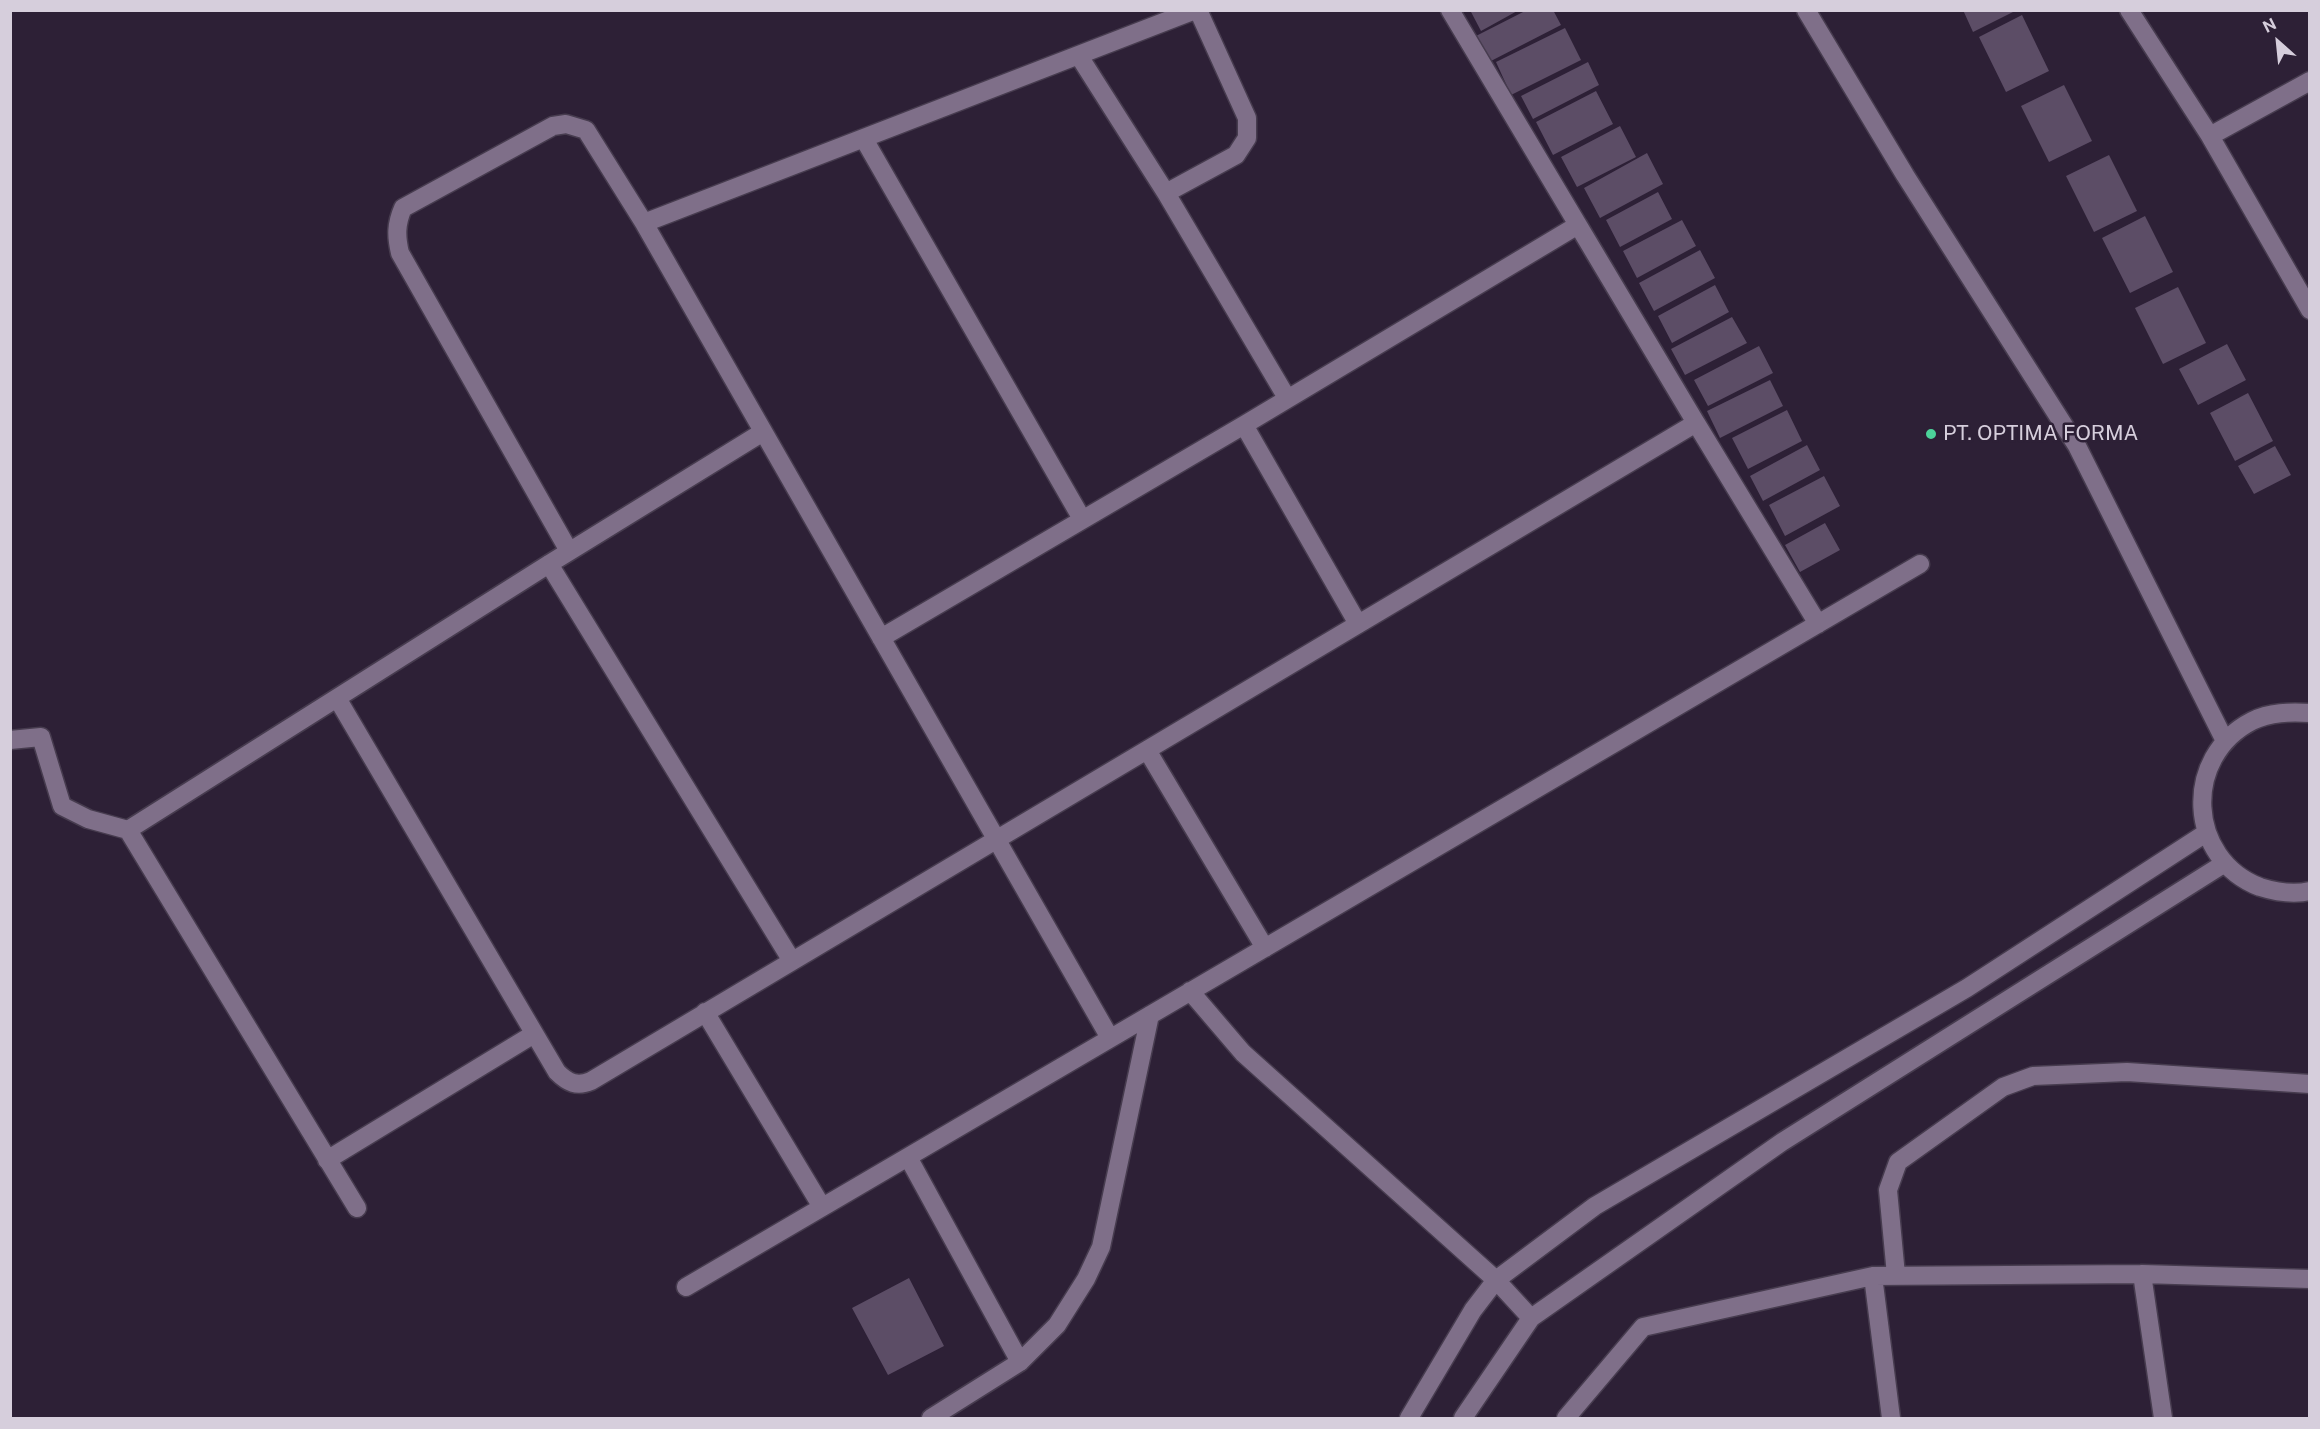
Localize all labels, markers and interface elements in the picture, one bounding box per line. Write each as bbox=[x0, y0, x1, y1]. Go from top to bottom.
north arrow bbox=[2248, 12, 2308, 72]
text: N bbox=[2260, 14, 2279, 37]
place label: PT. OPTIMA FORMA bbox=[1943, 421, 2139, 447]
marker: PT. OPTIMA FORMA bbox=[1924, 427, 1938, 441]

